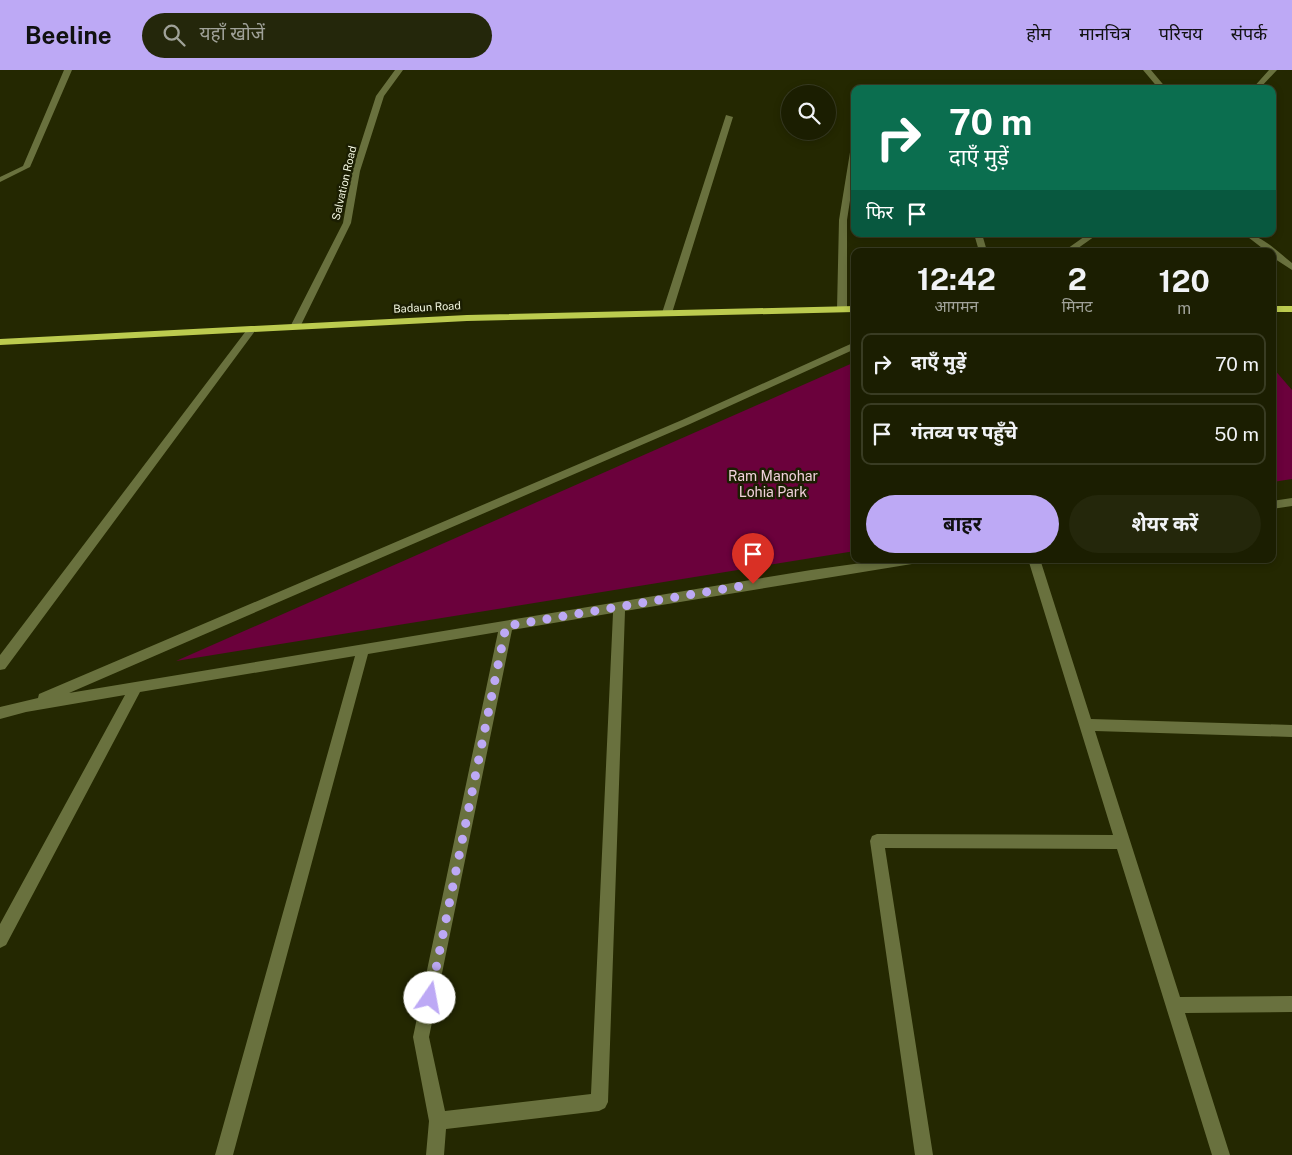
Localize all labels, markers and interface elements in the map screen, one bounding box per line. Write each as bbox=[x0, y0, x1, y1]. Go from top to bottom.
search box bbox=[142, 13, 492, 58]
text: Beeline bbox=[25, 21, 112, 49]
icon: search bbox=[160, 21, 188, 49]
text: यहाँ खोजें bbox=[200, 22, 265, 44]
text: होम bbox=[1026, 23, 1051, 44]
text: मानचित्र bbox=[1079, 23, 1131, 44]
text: परिचय bbox=[1159, 23, 1203, 44]
text: संपर्क bbox=[1231, 23, 1267, 44]
map controls bbox=[781, 85, 836, 140]
button: search bbox=[781, 85, 836, 140]
text: 70 m bbox=[949, 102, 1032, 143]
icon: right bbox=[866, 105, 931, 170]
text: दाएँ मुड़ें bbox=[949, 144, 1009, 170]
street label: Salvation Road bbox=[330, 145, 358, 221]
icon: arrive bbox=[903, 200, 931, 228]
text: फिर bbox=[866, 201, 893, 223]
text: 12:42 bbox=[917, 261, 996, 297]
text: 2 bbox=[1068, 261, 1087, 297]
text: 120 bbox=[1159, 263, 1210, 299]
text: आगमन bbox=[935, 297, 978, 316]
text: मिनट bbox=[1062, 297, 1093, 316]
street label: Badaun Road bbox=[393, 299, 461, 315]
text: m bbox=[1177, 299, 1191, 318]
icon: right bbox=[868, 350, 896, 378]
text: दाएँ मुड़ें bbox=[911, 351, 966, 373]
text: 70 m bbox=[1215, 353, 1259, 375]
icon: arrive bbox=[868, 420, 896, 448]
text: गंतव्य पर पहुँचे bbox=[911, 421, 1017, 443]
text: 50 m bbox=[1214, 423, 1259, 445]
park label: Ram Manohar Lohia Park bbox=[728, 468, 818, 500]
button: बाहर bbox=[866, 495, 1059, 553]
button: शेयर करें bbox=[1069, 495, 1261, 553]
pin bbox=[732, 533, 774, 584]
icon: arrive bbox=[739, 540, 767, 568]
position arrow bbox=[403, 971, 455, 1023]

